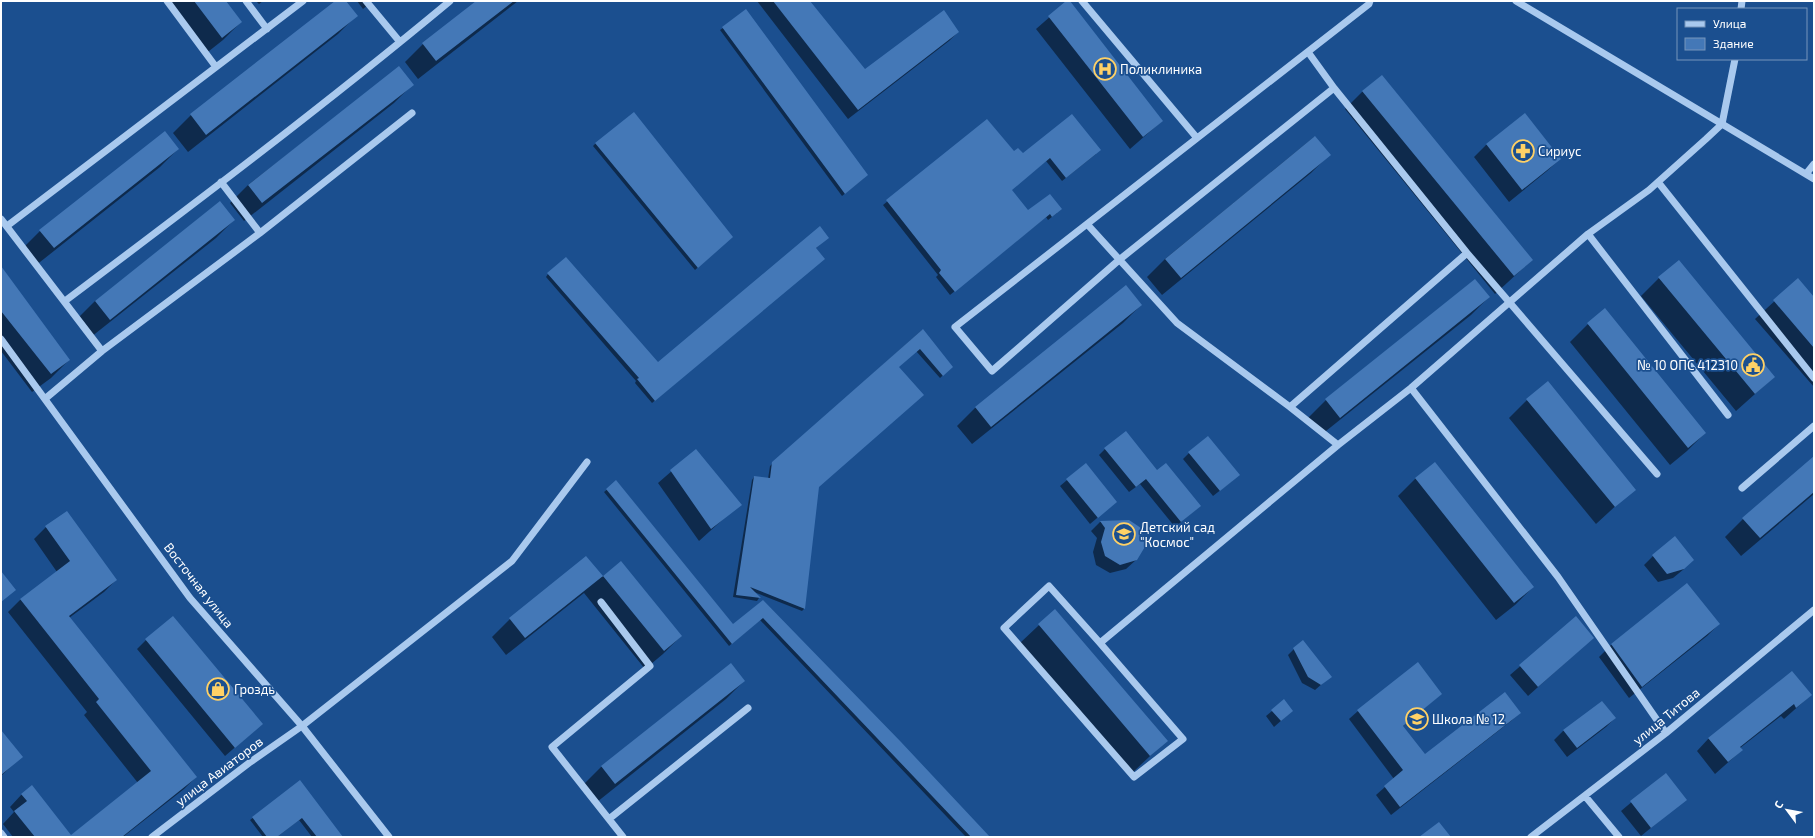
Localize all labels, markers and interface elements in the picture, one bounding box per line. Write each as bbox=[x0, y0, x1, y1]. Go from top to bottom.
legend bbox=[1677, 8, 1807, 60]
text: Улица bbox=[1713, 16, 1746, 30]
text: Здание bbox=[1713, 36, 1754, 50]
hospital icon: Поликлиника bbox=[1092, 56, 1118, 82]
place label: Поликлиника bbox=[1120, 61, 1202, 77]
pharmacy icon: Сириус bbox=[1510, 138, 1536, 164]
place label: Сириус bbox=[1538, 143, 1582, 159]
public building icon: № 10 ОПС 412310 bbox=[1740, 352, 1766, 378]
place label: № 10 ОПС 412310 bbox=[1637, 357, 1738, 373]
place label: Детский сад "Космос" bbox=[1140, 519, 1215, 550]
school or university icon: Детский сад "Космос" bbox=[1111, 521, 1137, 547]
street label: Восточная улица bbox=[161, 539, 237, 631]
shop icon: Гроздь bbox=[205, 676, 231, 702]
place label: Гроздь bbox=[234, 681, 275, 697]
street label: улица Титова bbox=[1629, 684, 1703, 748]
school or university icon: Школа № 12 bbox=[1404, 706, 1430, 732]
place label: Школа № 12 bbox=[1432, 711, 1505, 727]
street label: улица Авиаторов bbox=[172, 733, 266, 809]
north arrow bbox=[1767, 790, 1807, 830]
text: С bbox=[1771, 798, 1786, 811]

